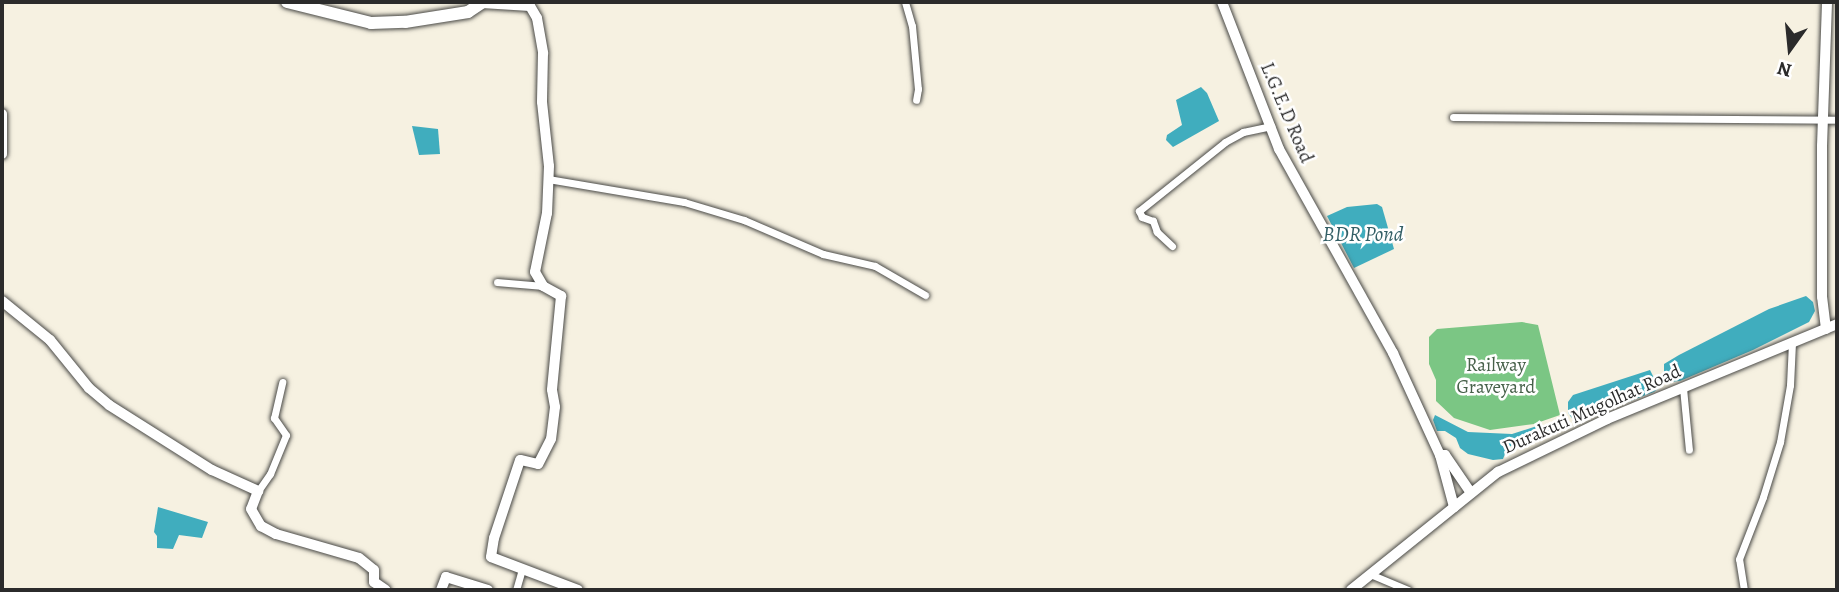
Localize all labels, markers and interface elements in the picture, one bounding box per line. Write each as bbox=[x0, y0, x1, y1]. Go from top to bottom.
north arrow bbox=[1755, 14, 1825, 84]
text: N bbox=[1775, 55, 1795, 84]
street label: L.G.E.D Road bbox=[1255, 59, 1317, 167]
water label: BDR Pond bbox=[1323, 221, 1403, 247]
park label: Railway Graveyard bbox=[1457, 355, 1535, 399]
street label: Durakuti Mugolhat Road bbox=[1499, 360, 1685, 460]

